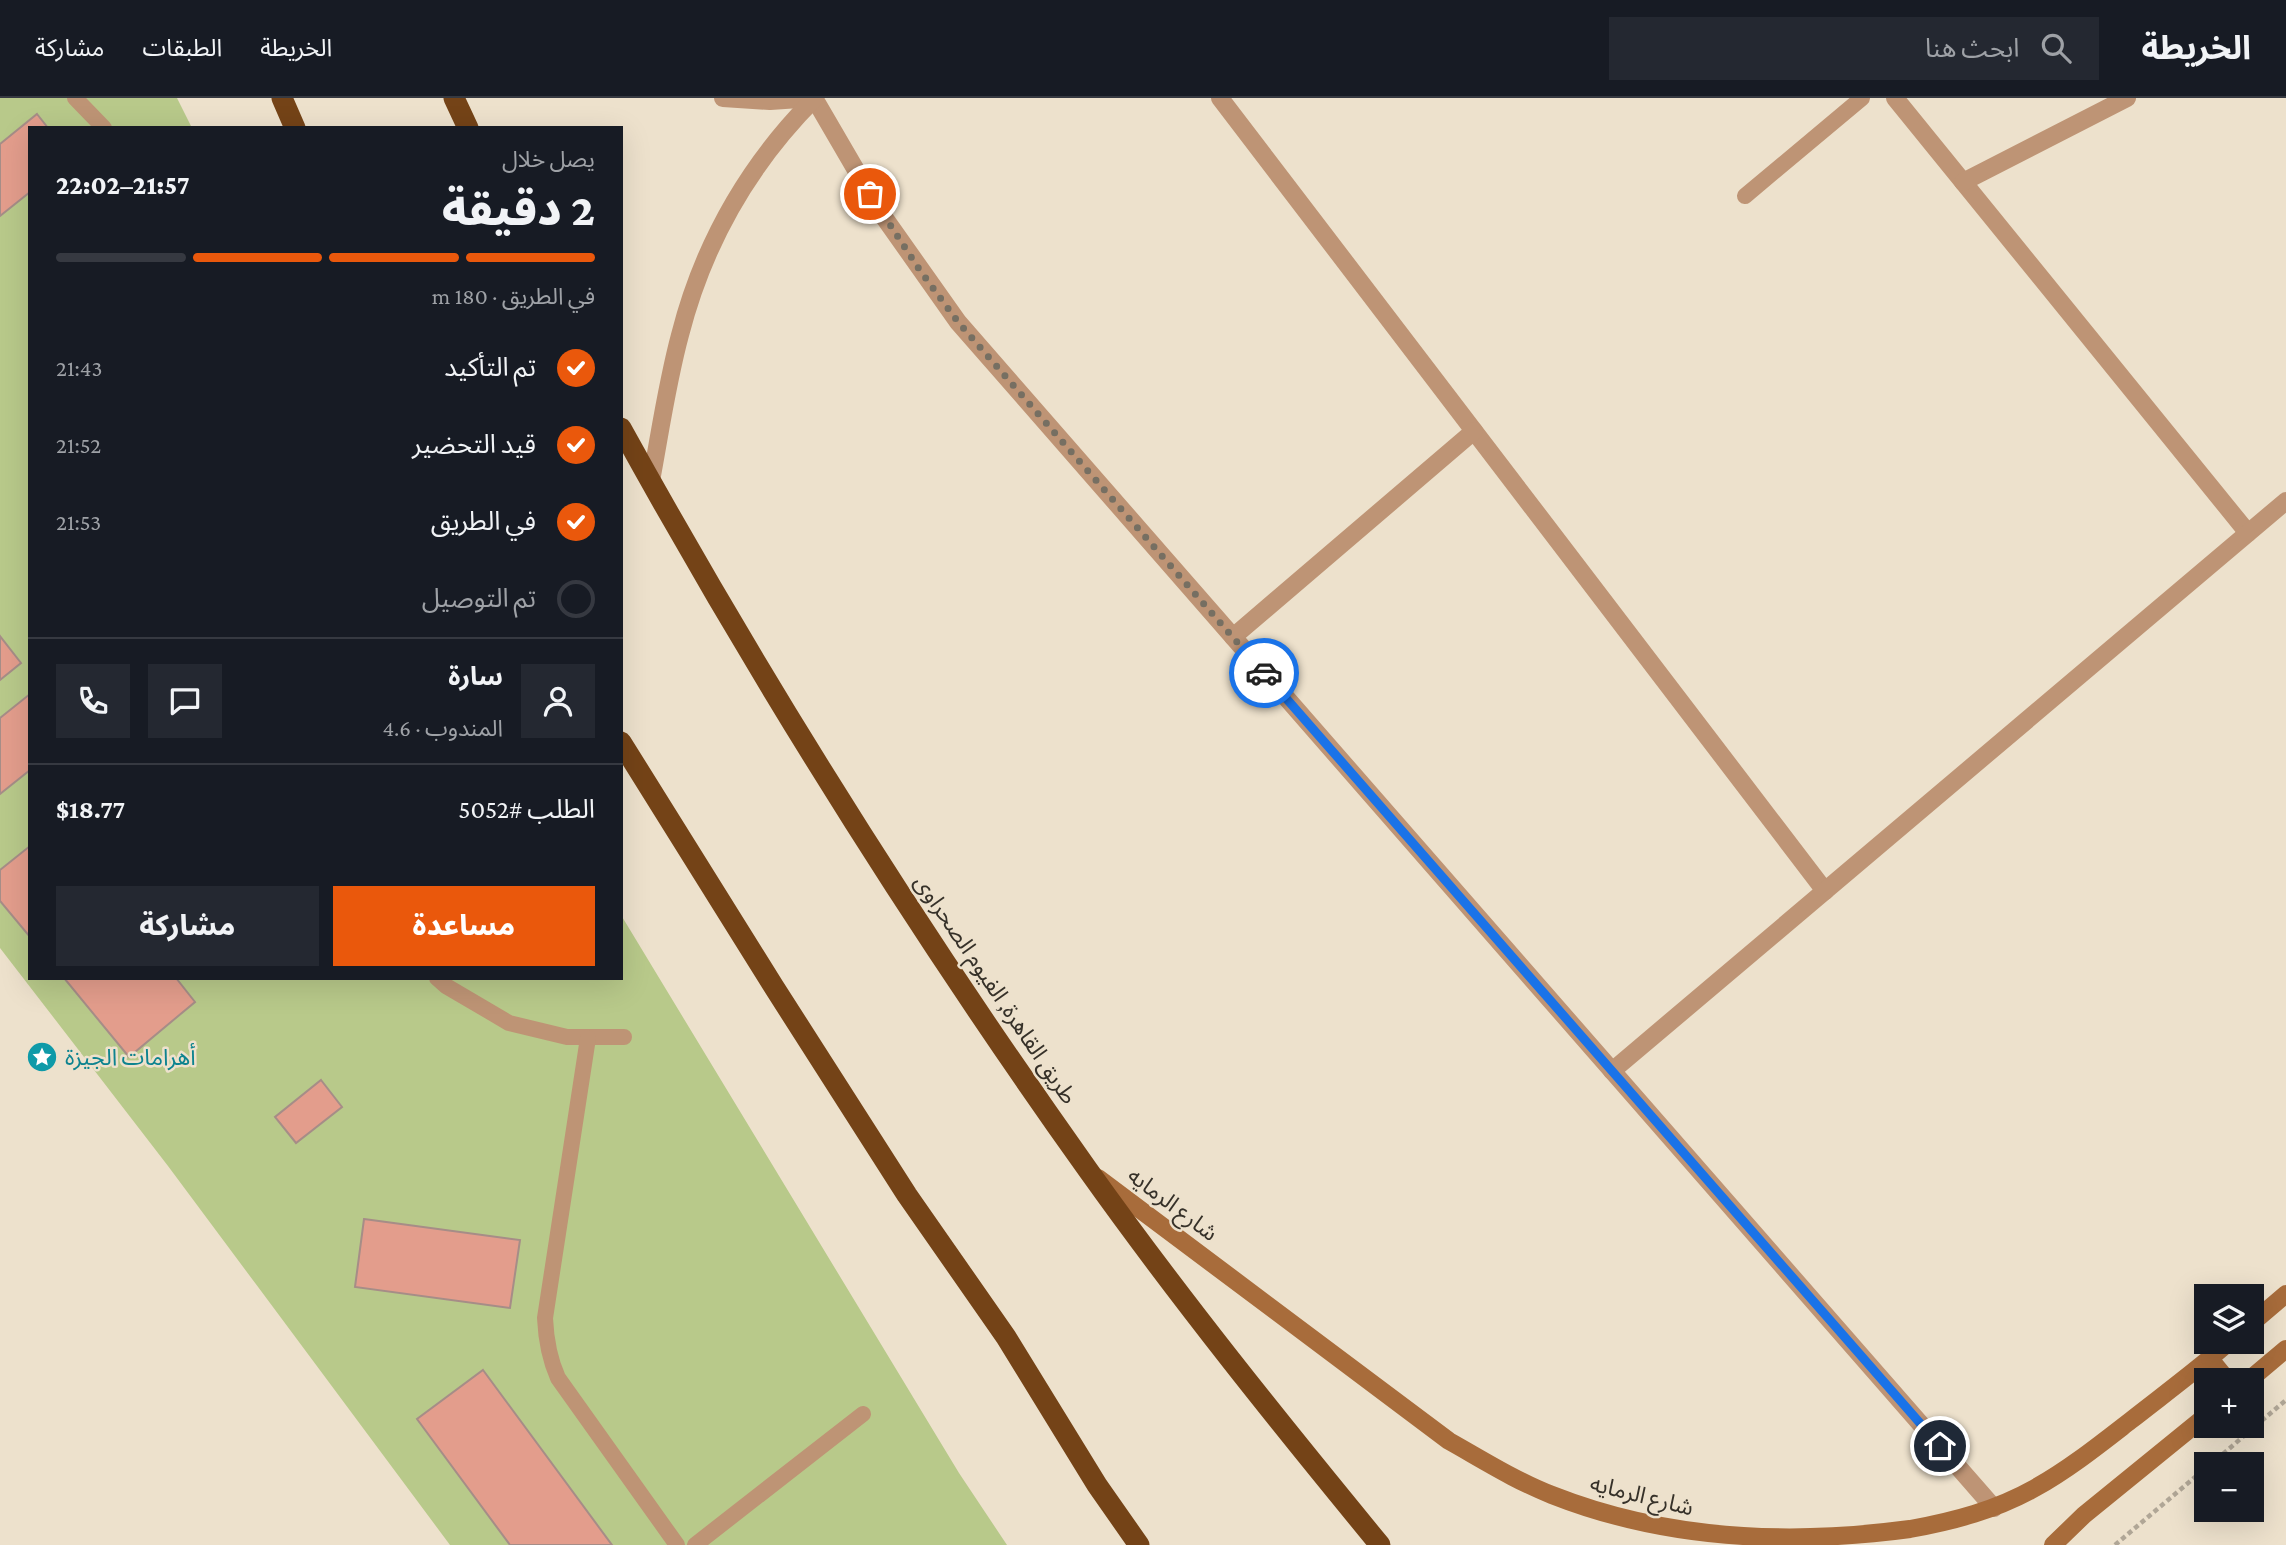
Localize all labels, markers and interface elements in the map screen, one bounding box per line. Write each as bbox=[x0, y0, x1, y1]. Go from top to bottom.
search box bbox=[1609, 17, 2099, 80]
icon: search bbox=[2037, 29, 2075, 67]
text: الخريطة bbox=[2141, 29, 2251, 66]
text: مشاركة bbox=[35, 34, 104, 61]
text: الطبقات bbox=[142, 34, 222, 61]
text: الخريطة bbox=[260, 34, 332, 61]
text: ابحث هنا bbox=[1925, 34, 2019, 63]
text: يصل خلال bbox=[502, 146, 595, 172]
pin bbox=[840, 164, 900, 224]
text: 21:57–22:02 bbox=[56, 171, 190, 200]
icon: bag bbox=[851, 175, 889, 213]
text: 2 دقيقة bbox=[442, 184, 595, 235]
text: في الطريق · 180 m bbox=[432, 283, 595, 309]
icon: check bbox=[557, 349, 595, 387]
text: تم التأكيد bbox=[444, 353, 536, 382]
text: 21:43 bbox=[56, 355, 102, 381]
icon: check bbox=[557, 426, 595, 464]
text: قيد التحضير bbox=[412, 430, 536, 459]
text: 21:52 bbox=[56, 432, 101, 458]
icon: check bbox=[557, 503, 595, 541]
text: في الطريق bbox=[431, 507, 536, 536]
text: 21:53 bbox=[56, 509, 101, 535]
text: تم التوصيل bbox=[422, 584, 536, 613]
courier bbox=[1229, 638, 1299, 708]
icon: car bbox=[1245, 654, 1283, 692]
text: سارة bbox=[448, 662, 503, 691]
button: phone bbox=[56, 664, 130, 738]
button: chat bbox=[148, 664, 222, 738]
button: person bbox=[521, 664, 595, 738]
text: المندوب · 4.6 bbox=[382, 715, 503, 741]
text: $18.77 bbox=[56, 795, 125, 824]
text: الطلب #5052 bbox=[458, 795, 595, 824]
street label: طريق القاهرة, الفيوم الصحراوى bbox=[905, 869, 1083, 1111]
button: مشاركة bbox=[56, 886, 319, 966]
button: مساعدة bbox=[333, 886, 595, 966]
place icon: أهرامات الجيزة bbox=[25, 1040, 59, 1074]
place label: أهرامات الجيزة bbox=[65, 1043, 196, 1071]
street label: شارع الرمايه bbox=[1121, 1162, 1223, 1249]
map controls bbox=[2194, 1284, 2264, 1522]
button: layers bbox=[2194, 1284, 2264, 1354]
button: + bbox=[2194, 1368, 2264, 1438]
pin bbox=[1910, 1416, 1970, 1476]
icon: home bbox=[1921, 1427, 1959, 1465]
button: − bbox=[2194, 1452, 2264, 1522]
street label: شارع الرمايه bbox=[1587, 1470, 1696, 1524]

